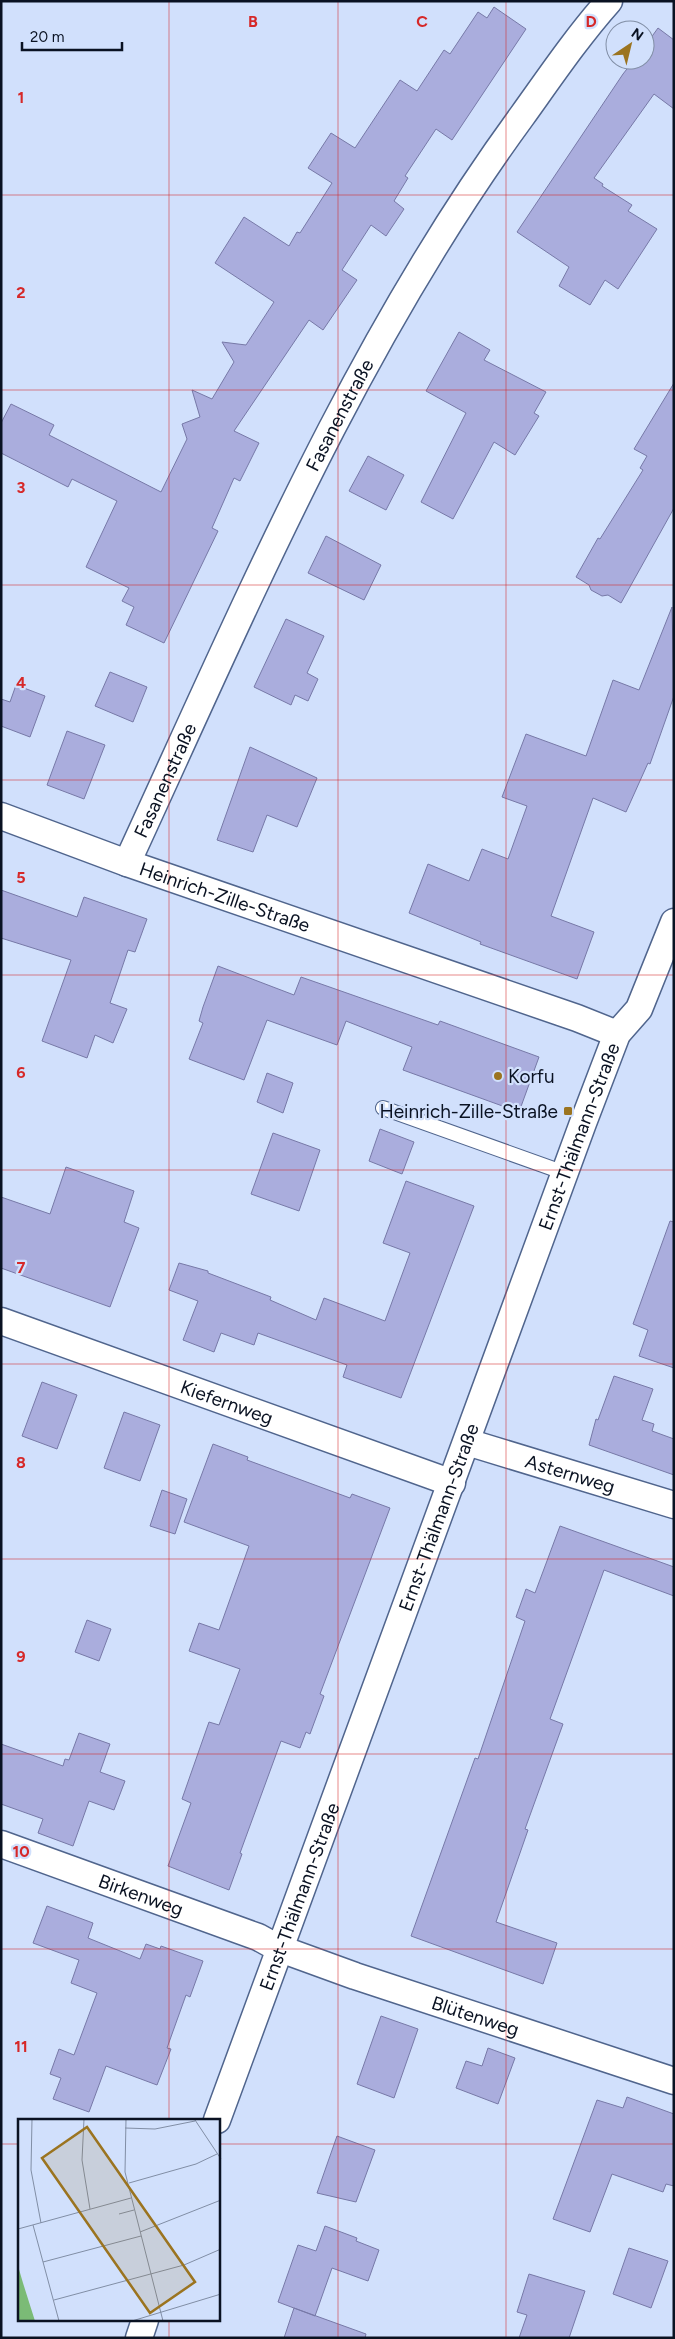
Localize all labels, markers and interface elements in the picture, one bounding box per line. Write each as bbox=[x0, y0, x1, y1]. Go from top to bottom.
text: B bbox=[248, 12, 258, 31]
text: C bbox=[416, 12, 428, 31]
text: D bbox=[585, 12, 597, 31]
scale bar bbox=[22, 20, 122, 52]
north arrow bbox=[605, 20, 655, 70]
text: N bbox=[628, 25, 646, 45]
text: 20 m bbox=[30, 28, 64, 46]
text: 1 bbox=[18, 88, 24, 107]
text: 2 bbox=[16, 283, 26, 302]
street label: Fasanenstraße bbox=[301, 355, 378, 475]
text: 3 bbox=[17, 478, 26, 497]
text: 4 bbox=[16, 673, 26, 692]
street label: Fasanenstraße bbox=[129, 719, 201, 841]
street label: Heinrich-Zille-Straße bbox=[137, 857, 313, 937]
text: 5 bbox=[16, 868, 26, 887]
street label: Ernst-Thälmann-Straße bbox=[533, 1039, 624, 1233]
text: 6 bbox=[16, 1063, 26, 1082]
place label: Korfu bbox=[508, 1065, 555, 1088]
marker: Korfu bbox=[492, 1070, 504, 1082]
place label: Heinrich-Zille-Straße bbox=[379, 1100, 558, 1123]
marker: Heinrich-Zille-Straße bbox=[562, 1105, 574, 1117]
text: 7 bbox=[17, 1258, 26, 1277]
street label: Kiefernweg bbox=[177, 1375, 276, 1429]
street label: Ernst-Thälmann-Straße bbox=[393, 1420, 483, 1614]
street label: Asternweg bbox=[523, 1449, 618, 1498]
text: 8 bbox=[16, 1453, 26, 1472]
text: 9 bbox=[16, 1647, 26, 1666]
street label: Ernst-Thälmann-Straße bbox=[254, 1800, 344, 1994]
text: 10 bbox=[12, 1842, 30, 1861]
street label: Birkenweg bbox=[96, 1869, 187, 1921]
street label: Blütenweg bbox=[429, 1991, 522, 2041]
text: 11 bbox=[14, 2037, 28, 2056]
inset map bbox=[18, 2119, 220, 2322]

